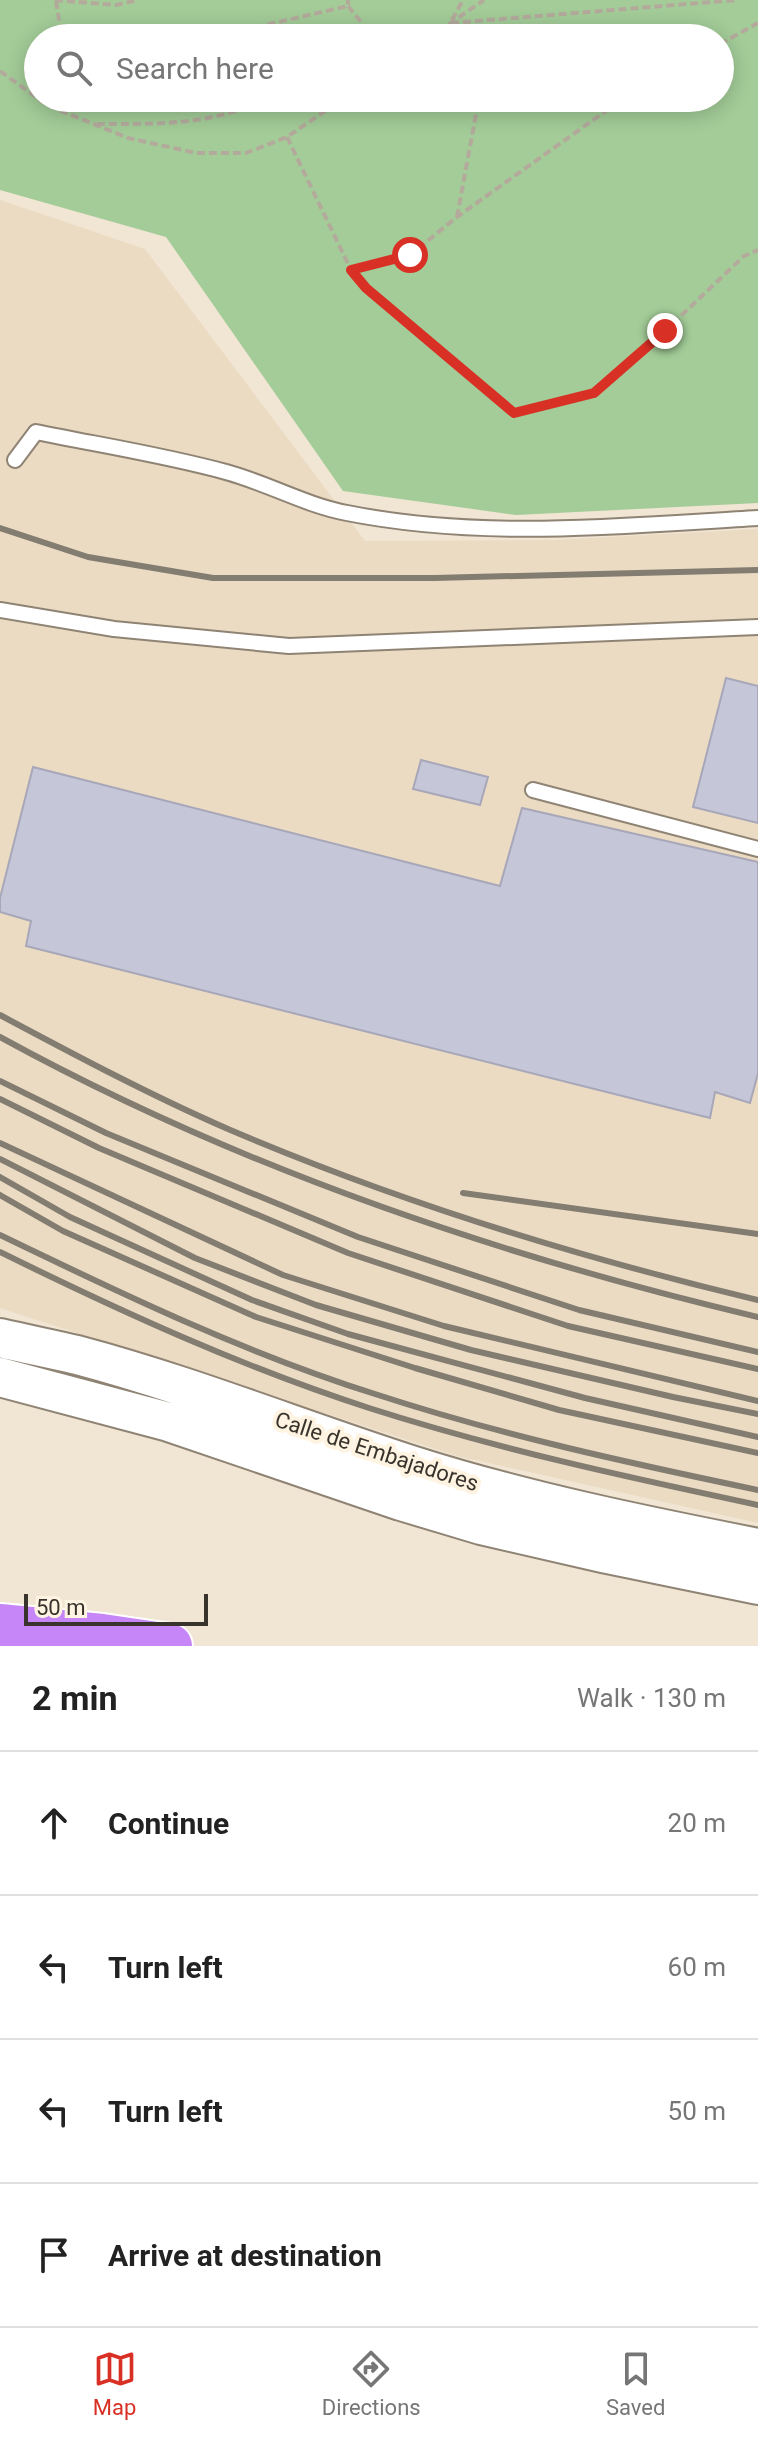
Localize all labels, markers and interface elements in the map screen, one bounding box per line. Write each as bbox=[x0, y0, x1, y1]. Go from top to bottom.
search box bbox=[24, 24, 734, 112]
icon: search bbox=[52, 46, 96, 90]
text: Search here bbox=[116, 51, 274, 86]
route start bbox=[392, 237, 428, 273]
route end bbox=[647, 313, 683, 349]
street label: Calle de Embajadores bbox=[272, 1407, 482, 1496]
scale bar bbox=[24, 1590, 208, 1626]
text: 50 m bbox=[36, 1595, 85, 1620]
text: 2 min bbox=[32, 1678, 117, 1718]
text: Walk · 130 m bbox=[577, 1683, 726, 1713]
icon: ahead bbox=[32, 1801, 76, 1845]
text: Continue bbox=[108, 1806, 229, 1841]
text: 20 m bbox=[668, 1808, 726, 1838]
icon: left bbox=[32, 1945, 76, 1989]
text: Turn left bbox=[108, 1950, 223, 1985]
text: 60 m bbox=[668, 1952, 726, 1982]
icon: left bbox=[32, 2089, 76, 2133]
text: Turn left bbox=[108, 2094, 223, 2129]
text: 50 m bbox=[668, 2096, 726, 2126]
icon: arrive bbox=[32, 2233, 76, 2277]
text: Arrive at destination bbox=[108, 2238, 382, 2273]
tab: Map bbox=[93, 2347, 137, 2420]
tab: Directions bbox=[322, 2347, 421, 2420]
tab: Saved bbox=[606, 2347, 665, 2420]

